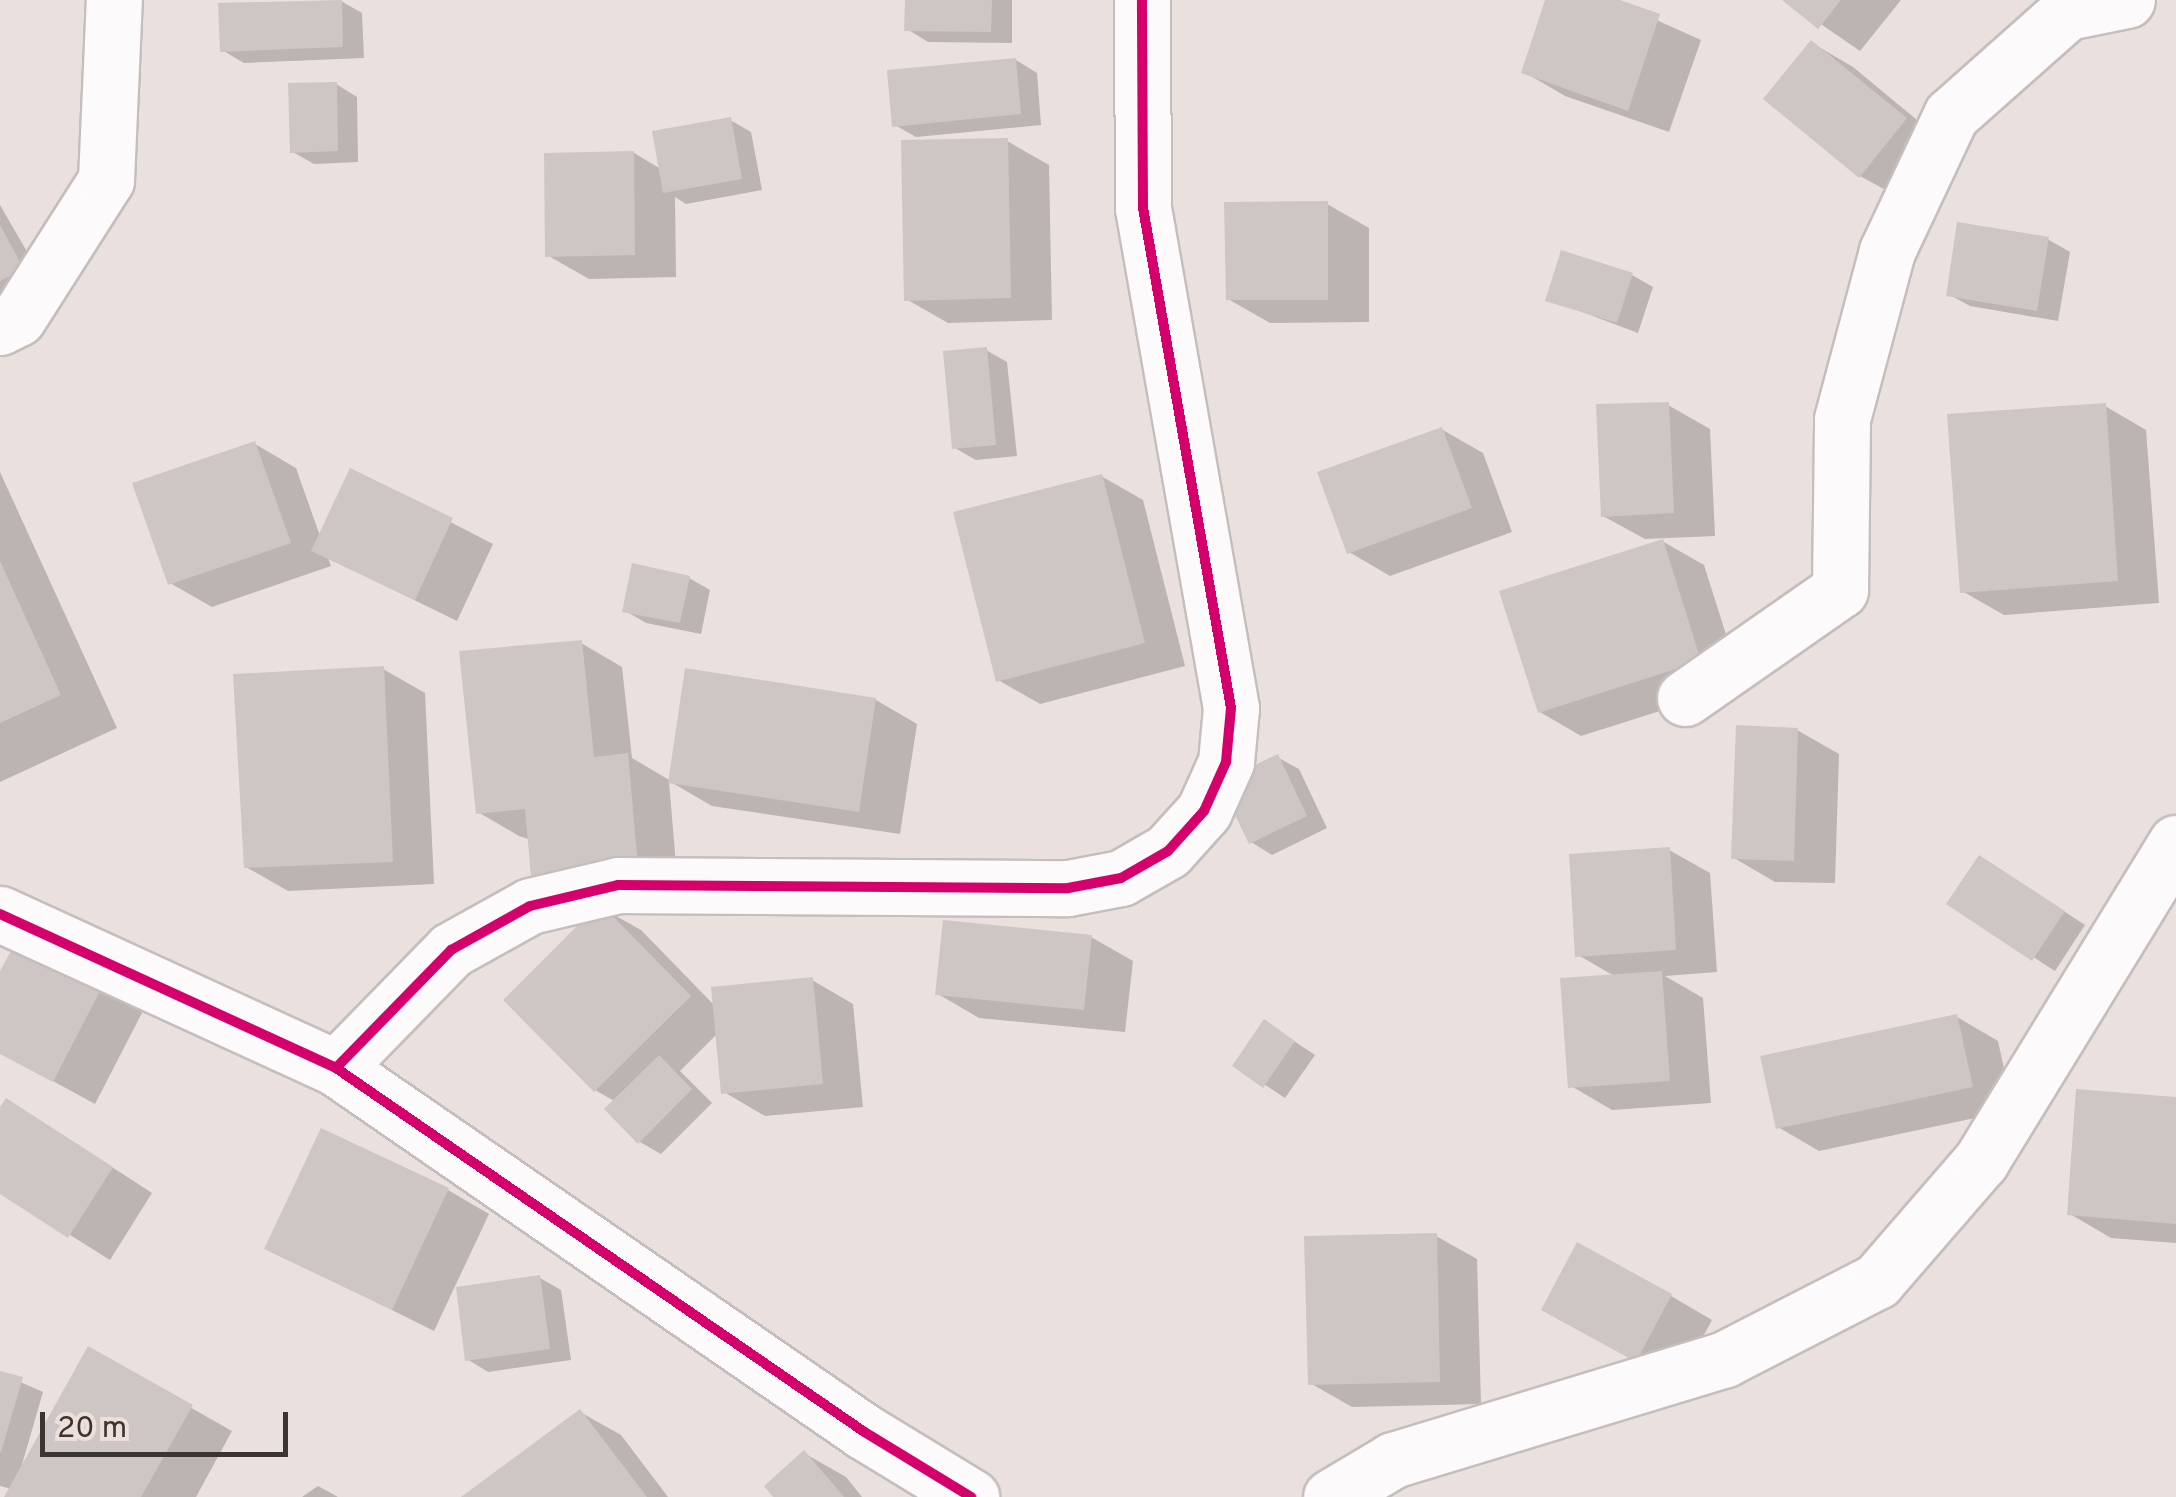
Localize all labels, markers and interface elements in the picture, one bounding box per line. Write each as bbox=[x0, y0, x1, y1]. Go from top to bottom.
scale bar bbox=[45, 1392, 292, 1454]
text: 20 m bbox=[57, 1411, 127, 1448]

